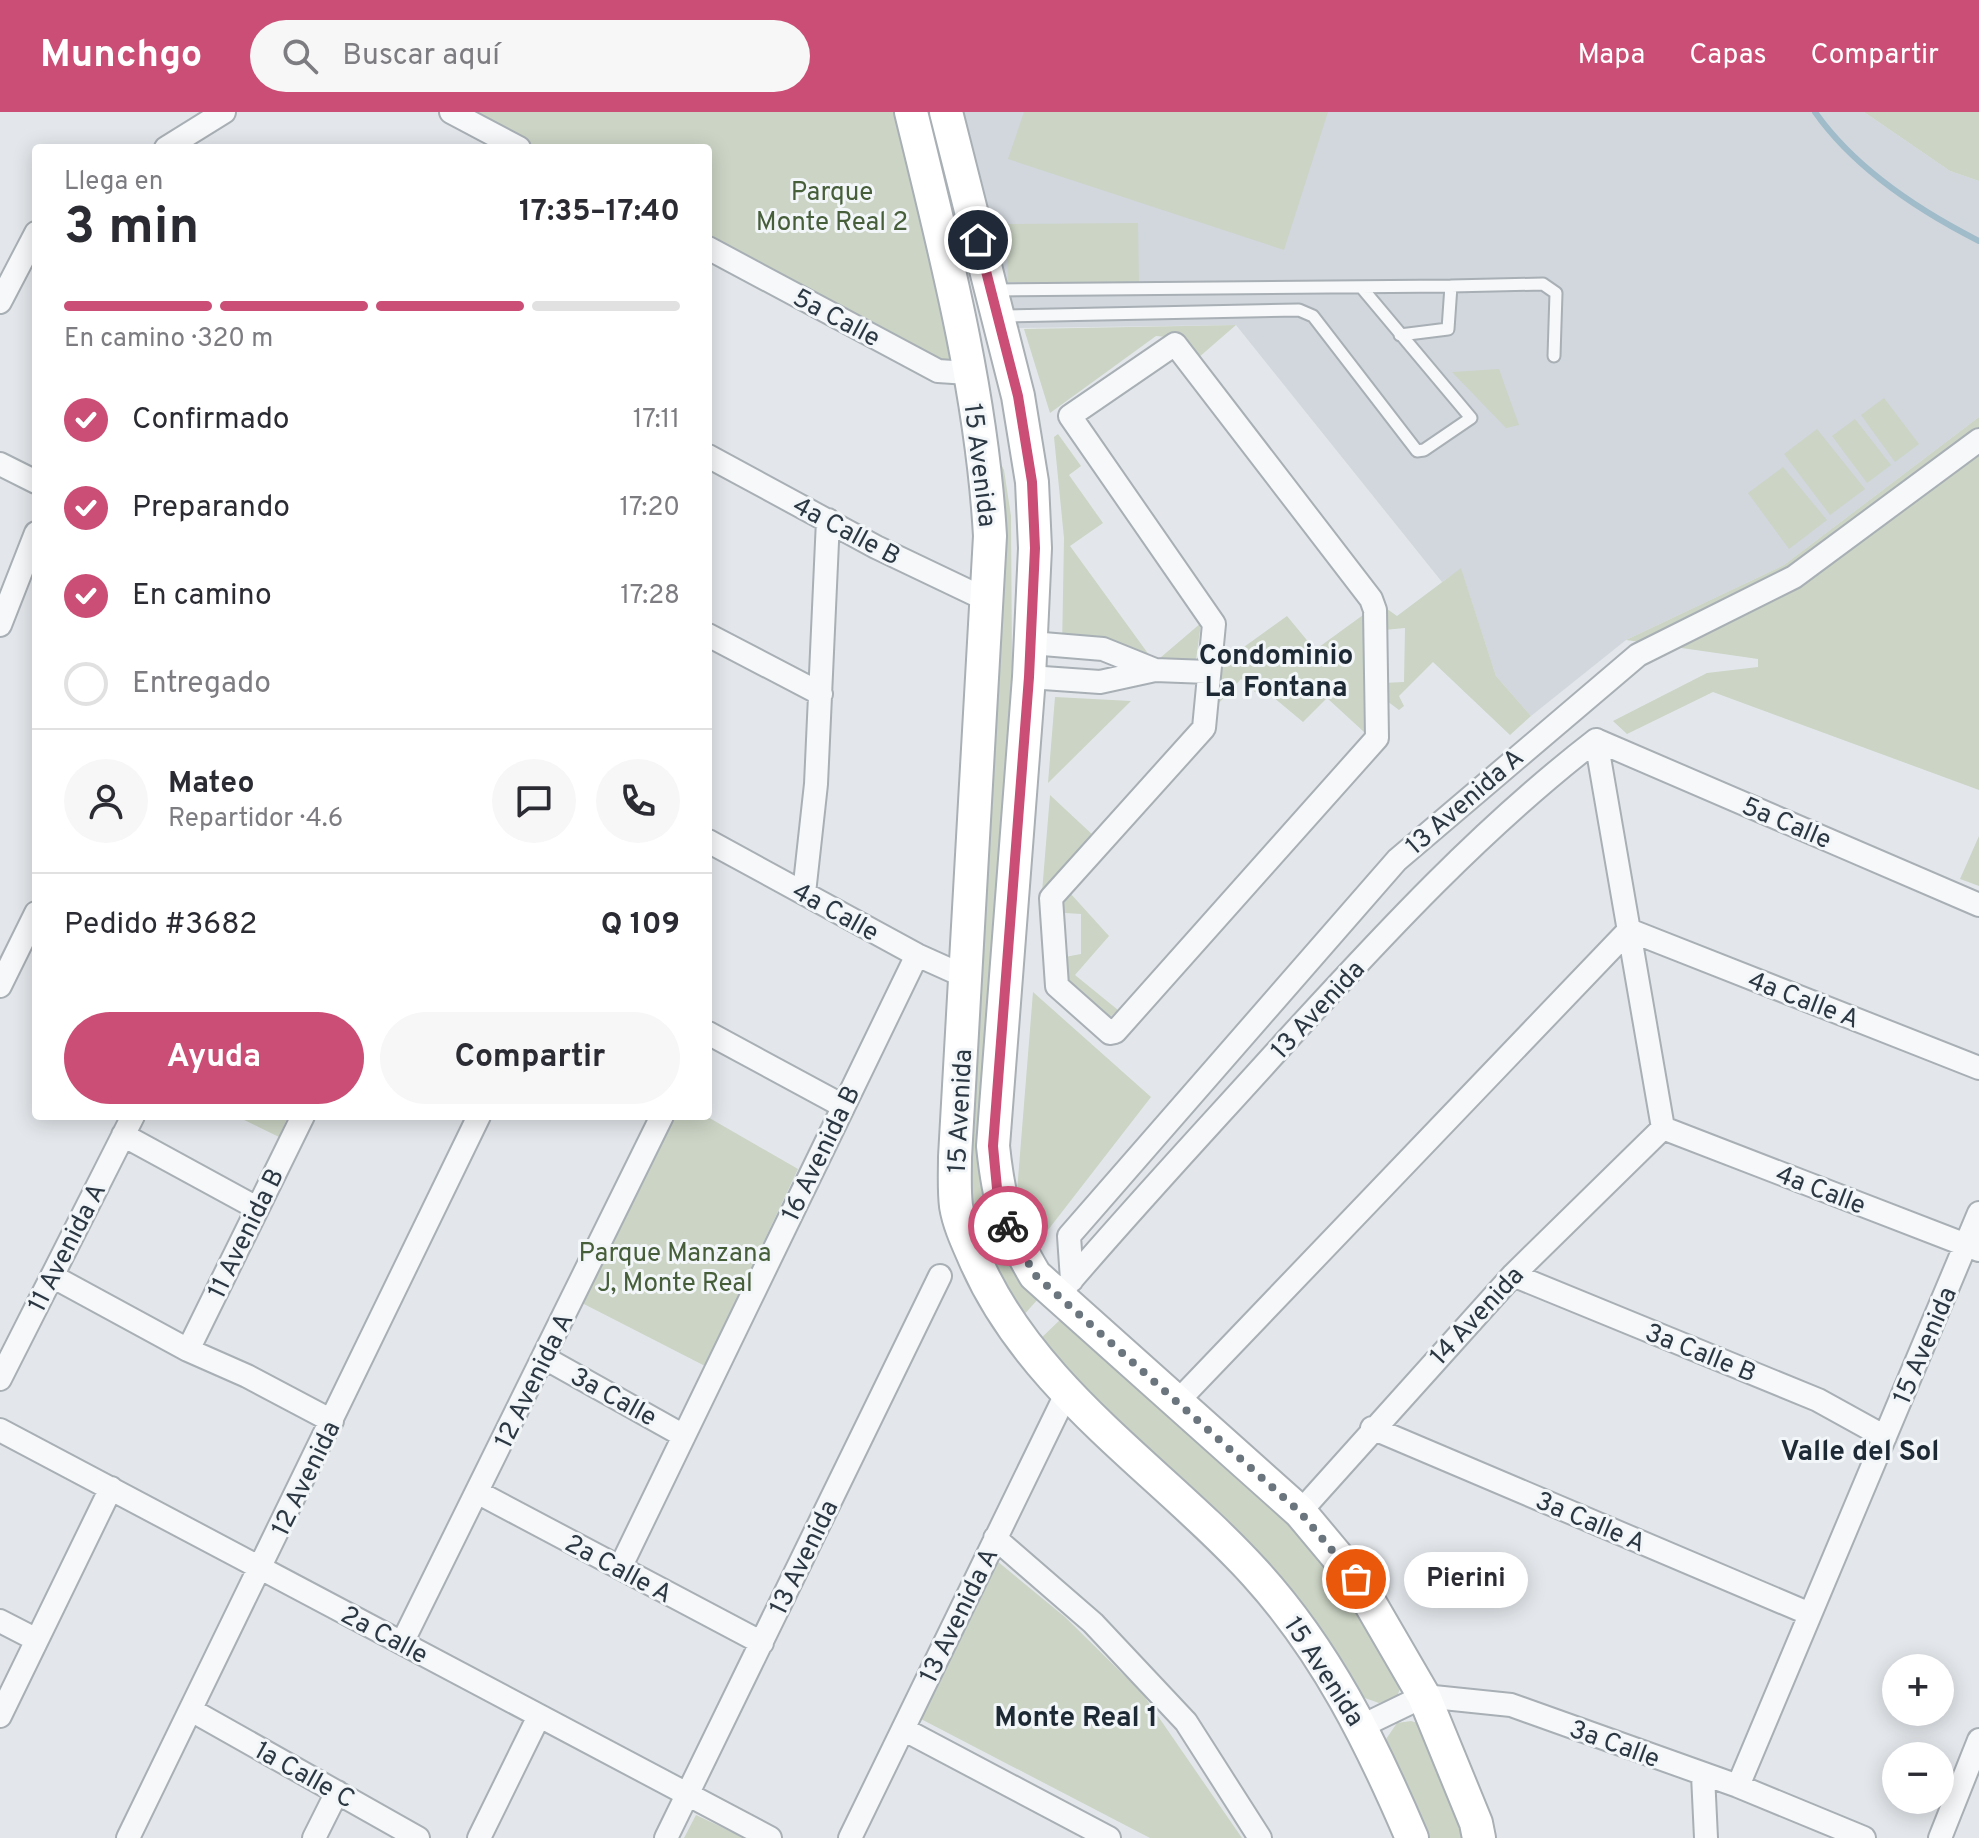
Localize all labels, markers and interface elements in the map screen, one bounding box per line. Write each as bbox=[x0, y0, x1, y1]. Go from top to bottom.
search box bbox=[250, 20, 810, 92]
text: Munchgo bbox=[40, 32, 202, 81]
icon: search bbox=[278, 34, 322, 78]
text: Buscar aquí bbox=[342, 38, 500, 75]
text: Mapa bbox=[1578, 38, 1645, 74]
text: Capas bbox=[1689, 38, 1767, 74]
text: Compartir bbox=[1811, 38, 1939, 74]
text: Llega en bbox=[64, 166, 163, 199]
park label: Parque Monte Real 2 bbox=[756, 177, 908, 240]
text: 17:35–17:40 bbox=[519, 194, 680, 231]
text: 3 min bbox=[64, 196, 199, 262]
pin bbox=[944, 206, 1012, 274]
icon: home bbox=[956, 218, 1000, 262]
street label: 5a Calle bbox=[787, 283, 885, 356]
text: En camino · 320 m bbox=[64, 323, 273, 356]
icon: check bbox=[64, 398, 108, 442]
text: Confirmado bbox=[132, 402, 290, 439]
street label: 15 Avenida bbox=[955, 402, 1002, 529]
text: 17:11 bbox=[633, 404, 680, 437]
icon: check bbox=[64, 486, 108, 530]
text: Preparando bbox=[132, 490, 290, 527]
street label: 4a Calle B bbox=[786, 490, 905, 574]
text: 17:20 bbox=[619, 492, 680, 525]
icon: check bbox=[64, 574, 108, 618]
text: En camino bbox=[132, 578, 272, 615]
text: 17:28 bbox=[620, 580, 680, 613]
district label: Condominio La Fontana bbox=[1199, 639, 1353, 707]
text: Entregado bbox=[132, 666, 271, 703]
street label: 13 Avenida A bbox=[1400, 742, 1532, 863]
button: person bbox=[64, 759, 148, 843]
button: chat bbox=[492, 759, 576, 843]
button: phone bbox=[596, 759, 680, 843]
text: Mateo bbox=[168, 766, 254, 803]
street label: 5a Calle bbox=[1736, 791, 1836, 858]
text: Repartidor · 4.6 bbox=[168, 803, 343, 836]
street label: 4a Calle bbox=[786, 876, 884, 950]
text: Pedido #3682 bbox=[64, 907, 257, 944]
text: Q 109 bbox=[601, 907, 680, 944]
street label: 13 Avenida bbox=[1265, 954, 1373, 1067]
street label: 4a Calle A bbox=[1743, 965, 1864, 1038]
button: Ayuda bbox=[64, 1012, 364, 1104]
button: Compartir bbox=[380, 1012, 680, 1104]
street label: 15 Avenida bbox=[942, 1048, 981, 1174]
street label: 16 Avenida B bbox=[775, 1081, 869, 1227]
street label: 4a Calle bbox=[1770, 1159, 1870, 1224]
street label: 11 Avenida B bbox=[202, 1164, 293, 1305]
street label: 11 Avenida A bbox=[22, 1178, 115, 1318]
courier bbox=[968, 1186, 1048, 1266]
icon: bike bbox=[986, 1204, 1030, 1248]
park label: Parque Manzana J, Monte Real bbox=[579, 1238, 771, 1301]
street label: 14 Avenida bbox=[1424, 1260, 1532, 1373]
street label: 15 Avenida bbox=[1887, 1282, 1966, 1410]
street label: 12 Avenida A bbox=[488, 1308, 582, 1454]
street label: 3a Calle B bbox=[1640, 1317, 1760, 1392]
street label: 3a Calle bbox=[564, 1361, 662, 1435]
street label: 12 Avenida bbox=[265, 1416, 349, 1542]
district label: Valle del Sol bbox=[1780, 1435, 1940, 1471]
street label: 3a Calle A bbox=[1530, 1485, 1650, 1561]
street label: 13 Avenida bbox=[763, 1495, 847, 1621]
street label: 2a Calle A bbox=[559, 1528, 677, 1612]
street label: 13 Avenida A bbox=[913, 1543, 1007, 1689]
pin bbox=[1322, 1545, 1390, 1613]
callout: Pierini bbox=[1404, 1551, 1528, 1607]
icon: bag bbox=[1334, 1557, 1378, 1601]
text: Pierini bbox=[1426, 1563, 1506, 1596]
street label: 2a Calle bbox=[335, 1600, 433, 1673]
street label: 15 Avenida bbox=[1275, 1611, 1371, 1733]
map controls bbox=[1882, 1654, 1954, 1814]
button: + bbox=[1882, 1654, 1954, 1726]
district label: Monte Real 1 bbox=[994, 1701, 1158, 1737]
street label: 3a Calle bbox=[1564, 1714, 1664, 1777]
street label: 1a Calle C bbox=[248, 1735, 360, 1817]
button: − bbox=[1882, 1742, 1954, 1814]

